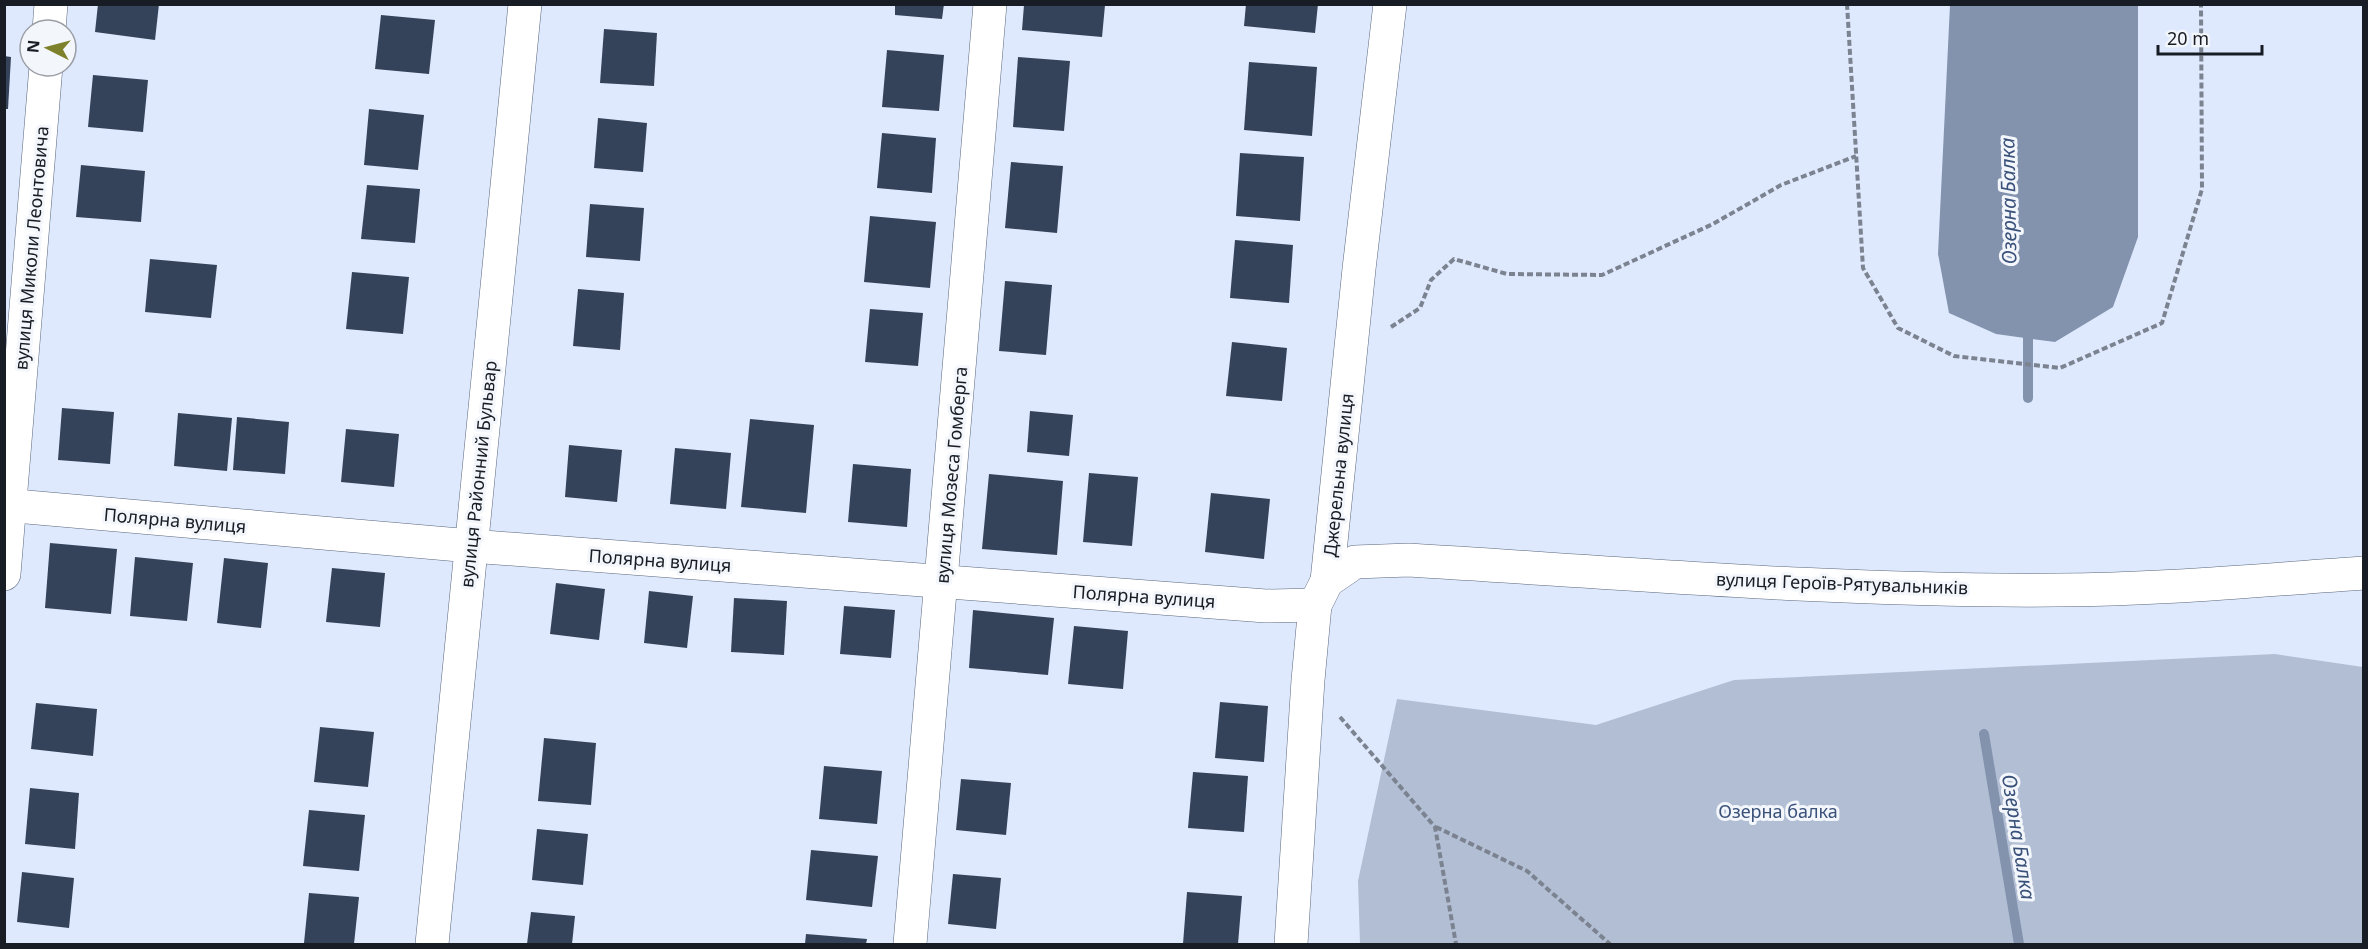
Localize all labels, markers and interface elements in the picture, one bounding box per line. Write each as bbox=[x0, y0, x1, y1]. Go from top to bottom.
north arrow bbox=[18, 18, 78, 78]
scale bar bbox=[2158, 18, 2262, 56]
text: 20 m bbox=[2167, 26, 2209, 50]
text: N bbox=[21, 39, 45, 54]
street label: вулиця Миколи Леонтовича bbox=[8, 125, 54, 371]
water label: Озерна Балка bbox=[1993, 137, 2023, 265]
street label: вулиця Районний Бульвар bbox=[454, 359, 502, 589]
street label: вулиця Мозеса Гомберга bbox=[930, 365, 972, 585]
street label: Джерельна вулиця bbox=[1317, 392, 1359, 558]
street label: Полярна вулиця bbox=[103, 502, 247, 538]
street label: Полярна вулиця bbox=[588, 543, 732, 577]
street label: вулиця Героїв-Рятувальників bbox=[1715, 567, 1969, 599]
street label: Полярна вулиця bbox=[1072, 579, 1216, 613]
water label: Озерна Балка bbox=[1996, 772, 2042, 902]
park label: Озерна балка bbox=[1718, 799, 1838, 823]

